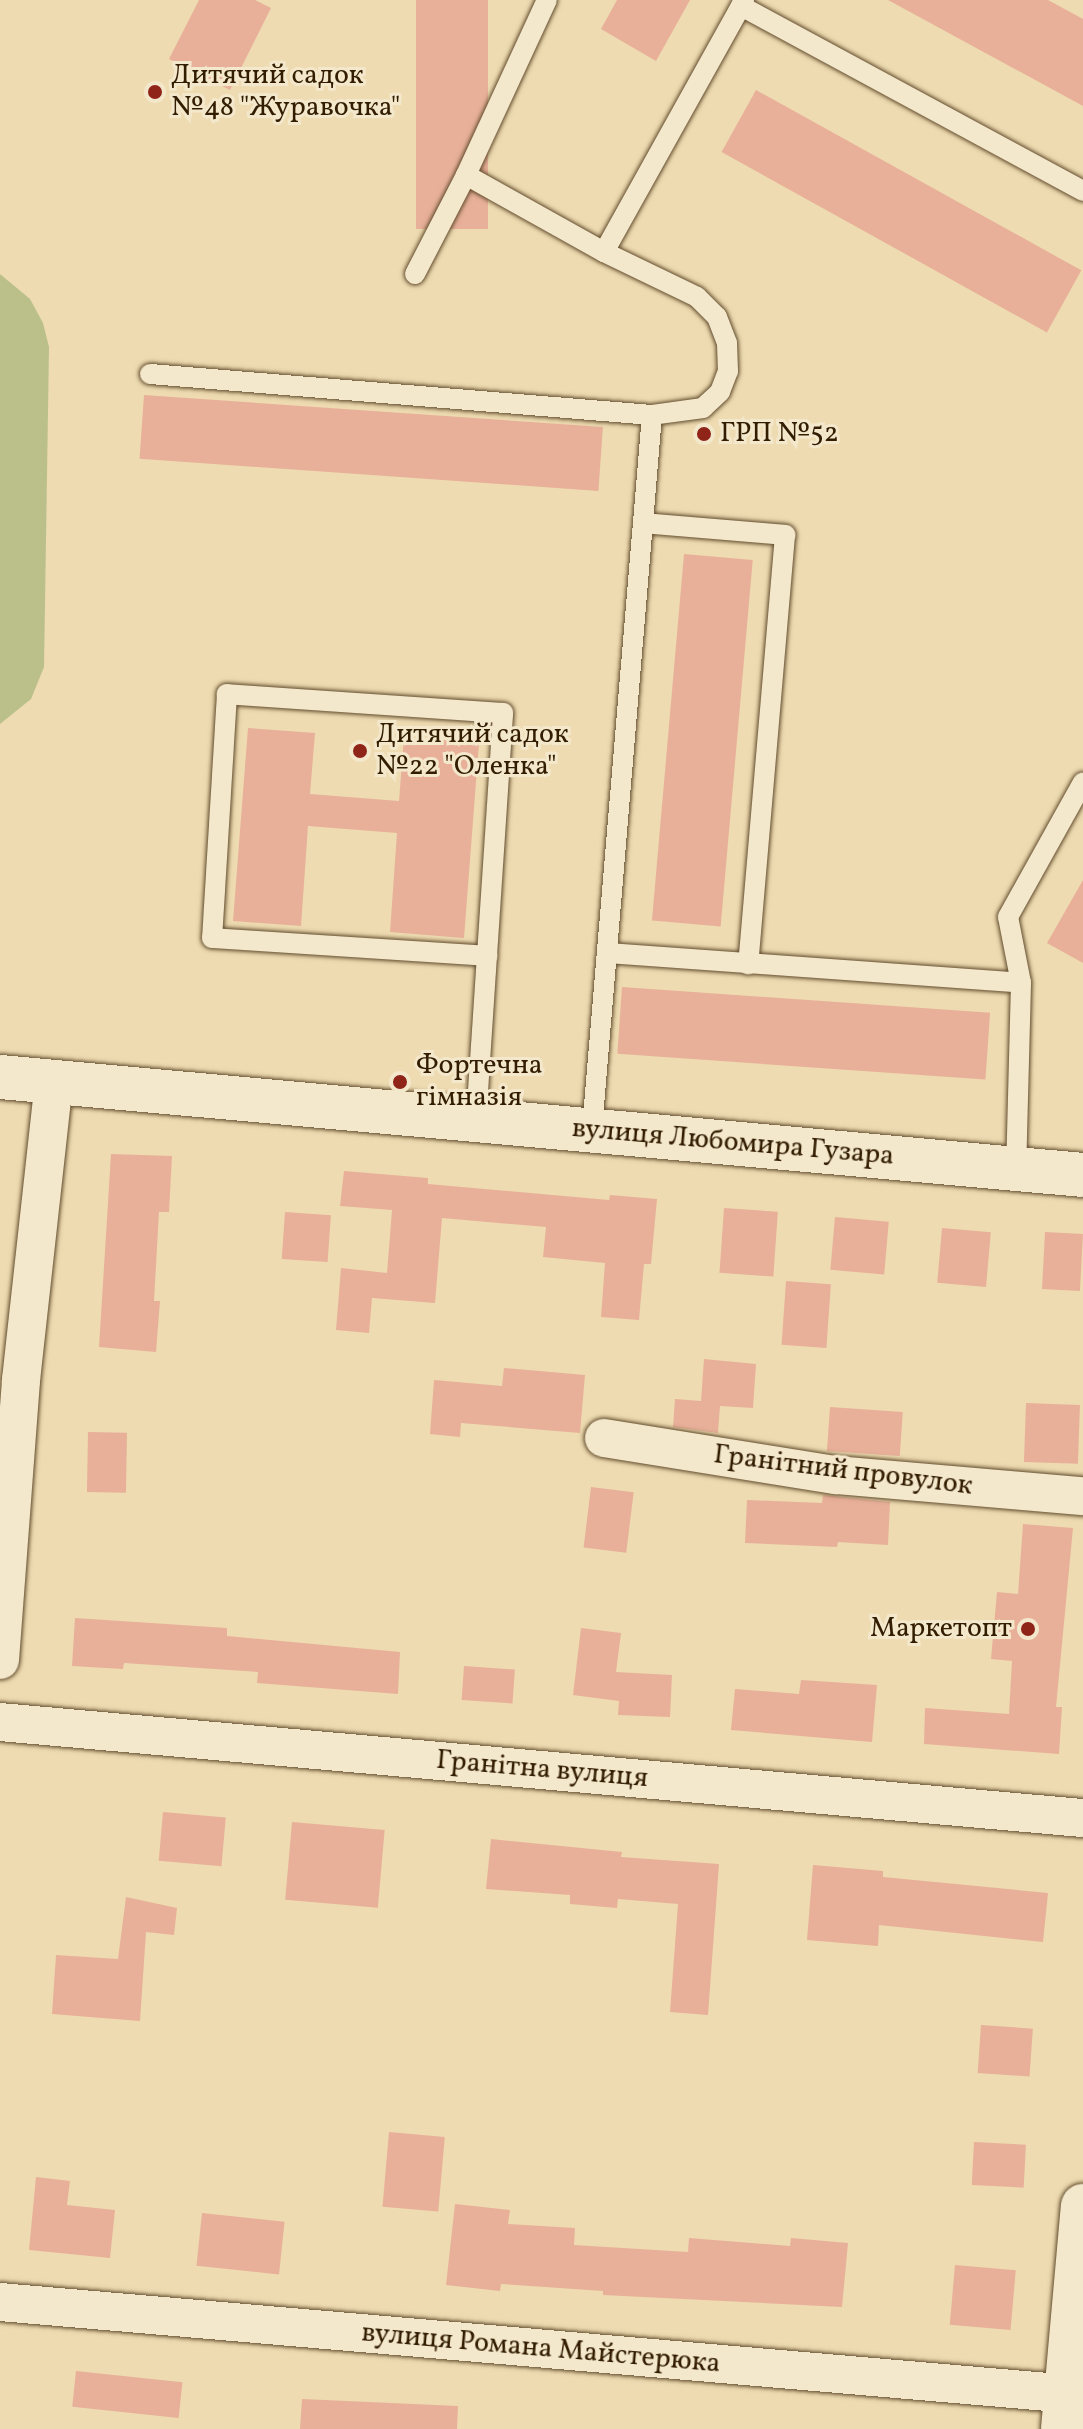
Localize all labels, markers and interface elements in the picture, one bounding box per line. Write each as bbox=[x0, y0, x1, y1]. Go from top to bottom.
place label: Дитячий садок №48 "Журавочка" bbox=[171, 59, 400, 125]
marker: Дитячий садок №48 "Журавочка" bbox=[146, 83, 164, 101]
place label: ГРП №52 bbox=[720, 417, 839, 451]
marker: ГРП №52 bbox=[695, 425, 713, 443]
place label: Дитячий садок №22 "Оленка" bbox=[376, 718, 569, 784]
marker: Дитячий садок №22 "Оленка" bbox=[351, 742, 369, 760]
place label: Фортечна гімназія bbox=[416, 1049, 543, 1115]
marker: Фортечна гімназія bbox=[391, 1073, 409, 1091]
street label: вулиця Любомира Гузара bbox=[571, 1112, 895, 1174]
street label: Гранітний провулок bbox=[712, 1438, 974, 1504]
place label: Маркетопт bbox=[870, 1612, 1012, 1646]
marker: Маркетопт bbox=[1019, 1620, 1037, 1638]
street label: Гранітна вулиця bbox=[435, 1744, 649, 1796]
street label: вулиця Романа Майстерюка bbox=[360, 2317, 722, 2381]

